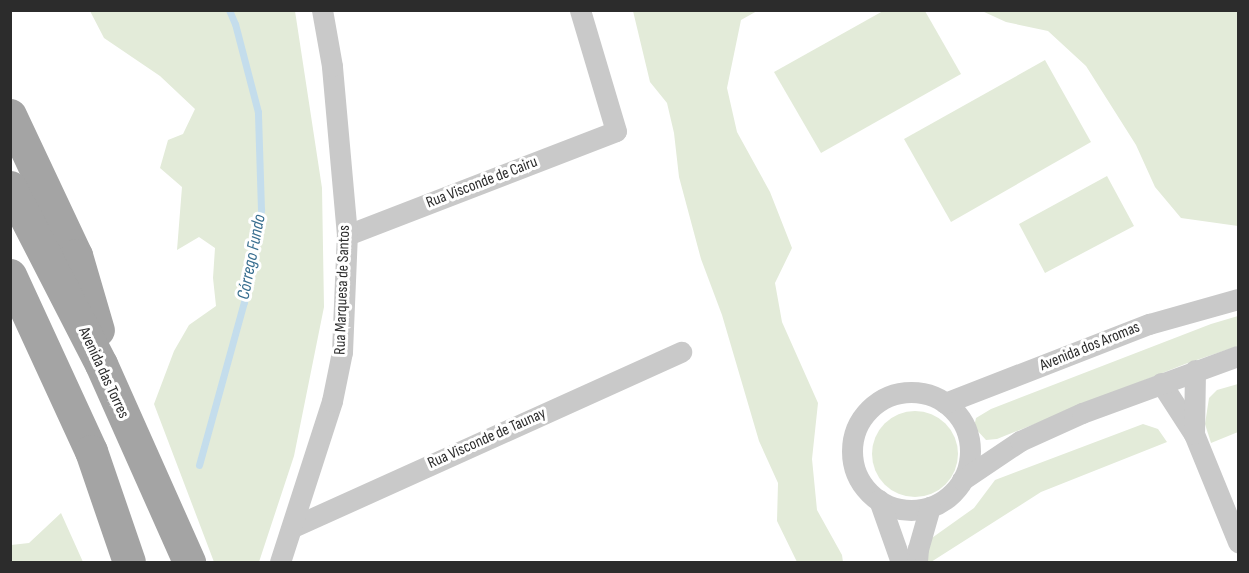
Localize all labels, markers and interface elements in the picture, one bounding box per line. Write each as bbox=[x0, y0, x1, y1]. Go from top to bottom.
street label: Rua Visconde de Cairu bbox=[424, 153, 540, 213]
water label: Córrego Fundo bbox=[233, 213, 271, 301]
street label: Rua Marquesa de Santos bbox=[331, 225, 355, 355]
street label: Avenida dos Aromas bbox=[1037, 318, 1143, 376]
street label: Avenida das Torres bbox=[73, 324, 133, 422]
street label: Rua Visconde de Taunay bbox=[425, 404, 549, 474]

